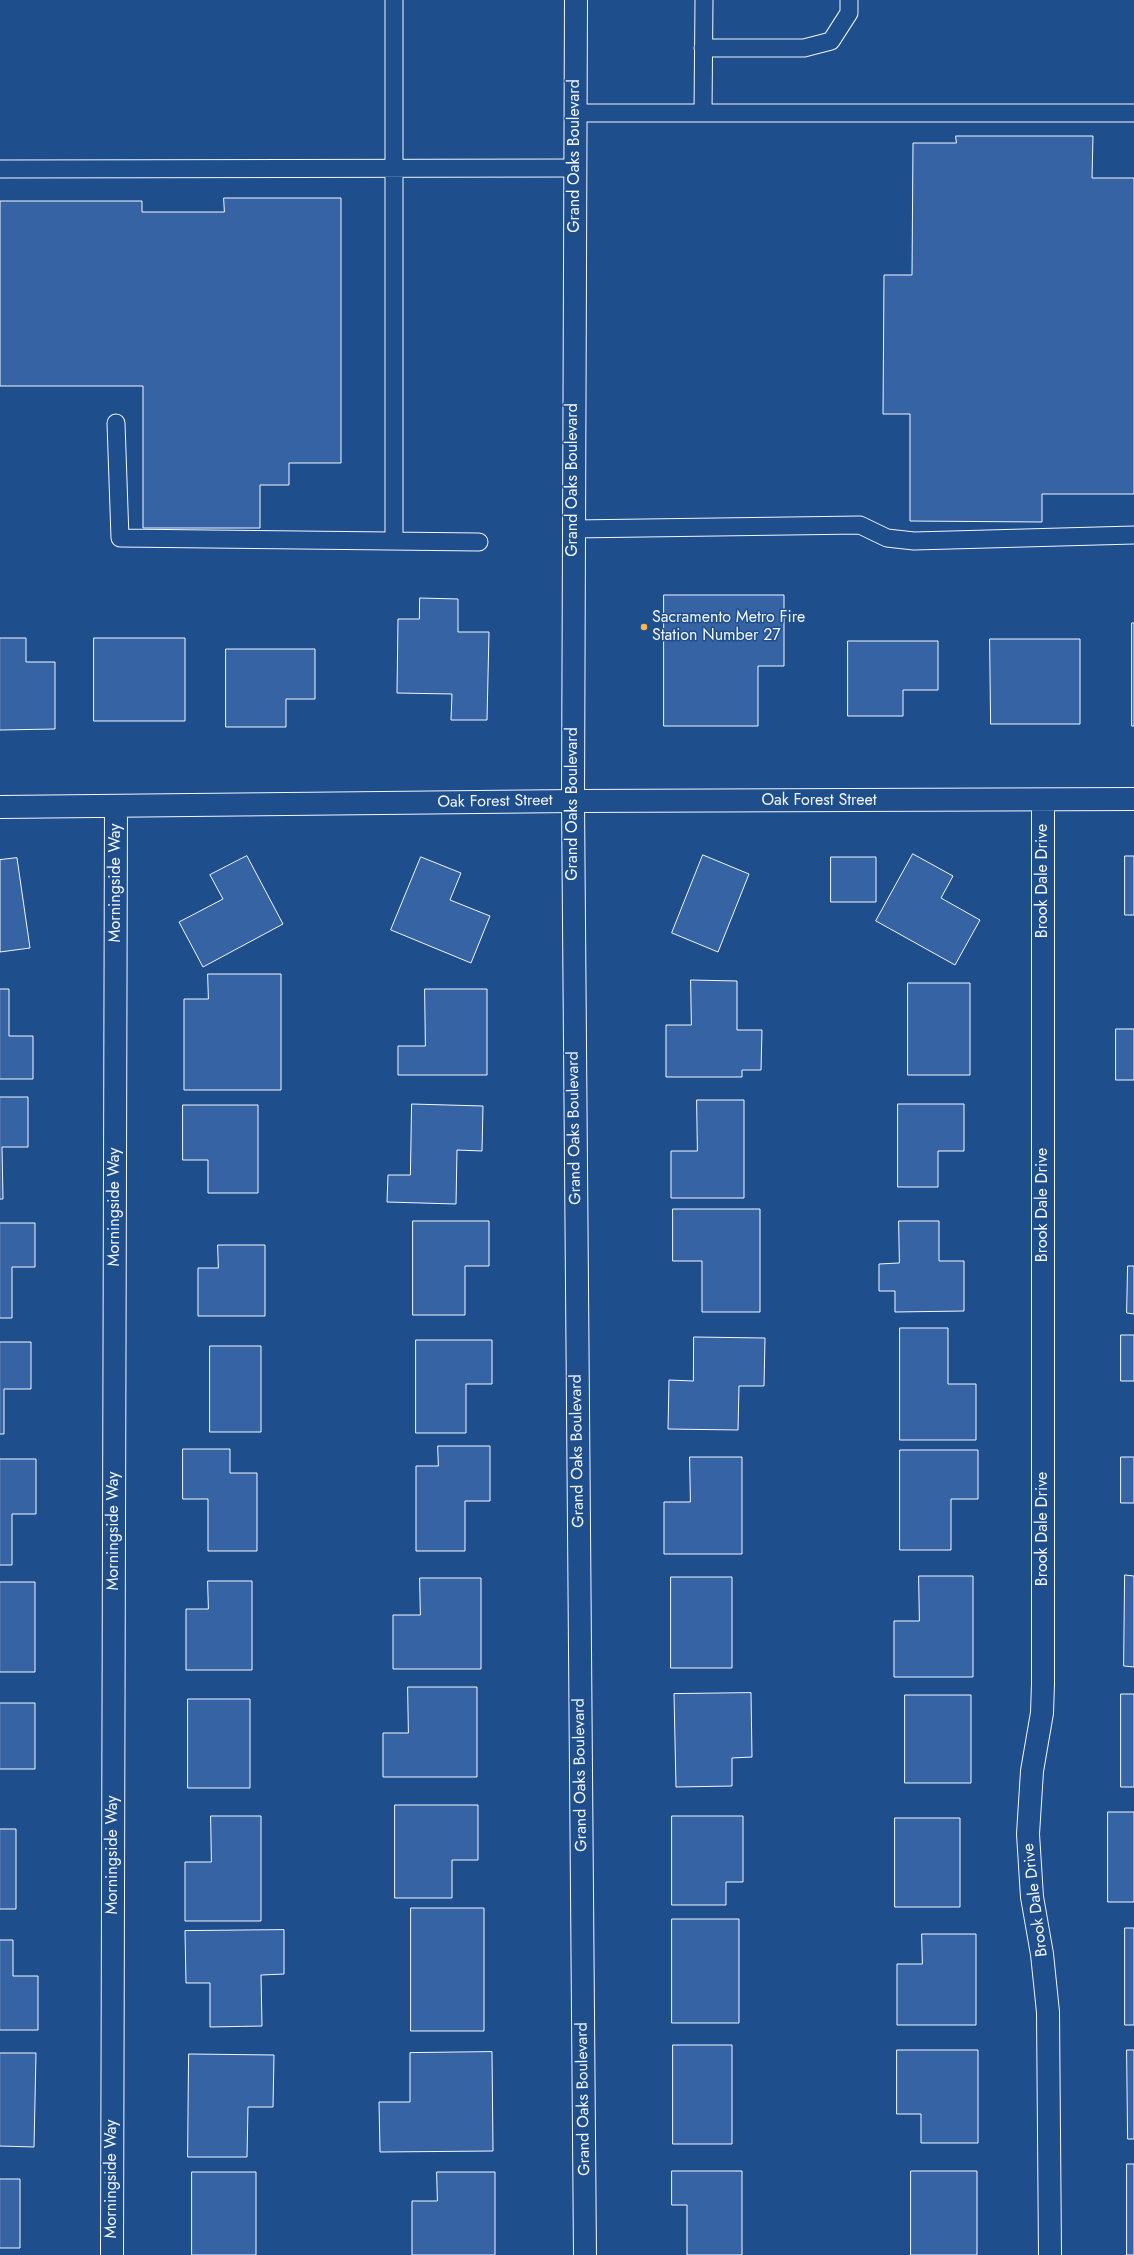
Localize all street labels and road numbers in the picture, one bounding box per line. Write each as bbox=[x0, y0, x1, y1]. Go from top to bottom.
street label: Grand Oaks Boulevard bbox=[565, 79, 585, 233]
street label: Grand Oaks Boulevard bbox=[563, 403, 583, 557]
street label: Grand Oaks Boulevard bbox=[563, 727, 583, 881]
street label: Oak Forest Street bbox=[437, 791, 553, 813]
street label: Oak Forest Street bbox=[761, 791, 877, 811]
street label: Morningside Way bbox=[106, 824, 126, 942]
street label: Brook Dale Drive bbox=[1033, 824, 1053, 938]
street label: Grand Oaks Boulevard bbox=[564, 1051, 586, 1205]
street label: Morningside Way bbox=[105, 1148, 125, 1266]
street label: Brook Dale Drive bbox=[1033, 1148, 1053, 1262]
street label: Grand Oaks Boulevard bbox=[567, 1374, 589, 1528]
street label: Morningside Way bbox=[104, 1472, 124, 1590]
street label: Brook Dale Drive bbox=[1033, 1472, 1053, 1586]
street label: Grand Oaks Boulevard bbox=[570, 1698, 592, 1852]
street label: Morningside Way bbox=[103, 1796, 123, 1914]
street label: Brook Dale Drive bbox=[1020, 1842, 1052, 1958]
street label: Grand Oaks Boulevard bbox=[573, 2022, 595, 2176]
street label: Morningside Way bbox=[102, 2120, 122, 2238]

